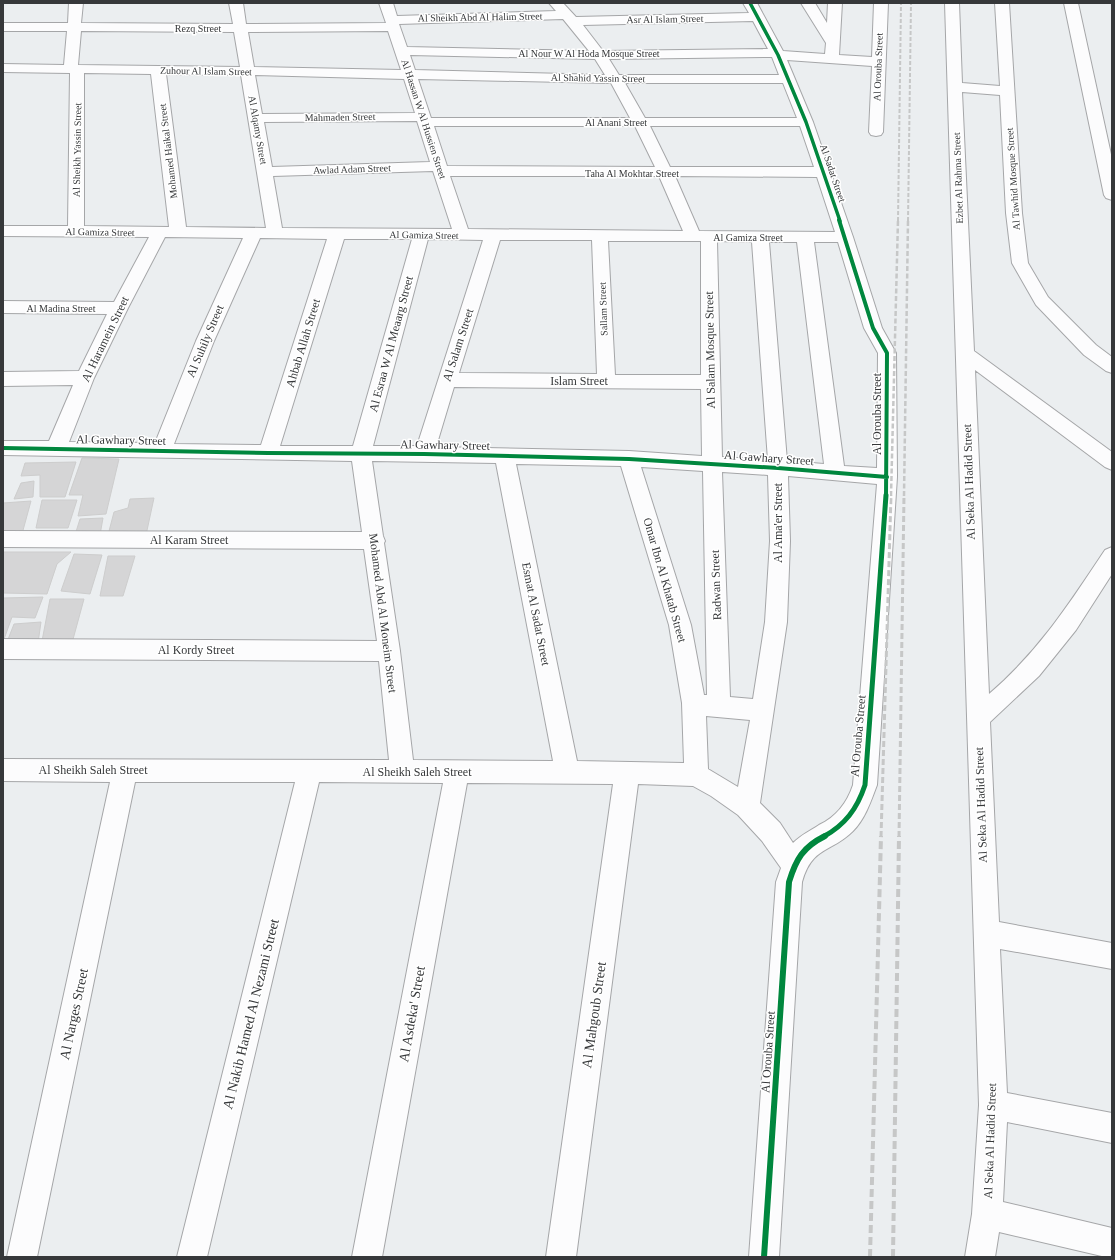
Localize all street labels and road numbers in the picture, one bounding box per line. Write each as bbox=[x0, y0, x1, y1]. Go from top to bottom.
street label: Al Sheikh Abd Al Halim Street bbox=[418, 10, 543, 24]
street label: Asr Al Islam Street bbox=[626, 13, 704, 25]
street label: Rezq Street bbox=[175, 23, 221, 34]
street label: Al Orouba Street bbox=[871, 32, 885, 101]
street label: Al Nour W Al Hoda Mosque Street bbox=[518, 48, 660, 59]
street label: Al Hassan W Al Hussien Street bbox=[399, 58, 449, 181]
street label: Zuhour Al Islam Street bbox=[160, 65, 252, 77]
street label: Al Shahid Yassin Street bbox=[551, 72, 646, 84]
street label: Al Alqamy Street bbox=[247, 95, 270, 166]
street label: Al Sheikh Yassin Street bbox=[71, 102, 83, 197]
street label: Mohamed Haikal Street bbox=[157, 103, 179, 199]
street label: Mahmaden Street bbox=[305, 111, 376, 123]
street label: Al Anani Street bbox=[585, 117, 647, 128]
street label: Al Tawhid Mosque Street bbox=[1004, 127, 1022, 231]
street label: Ezbet Al Rahma Street bbox=[951, 132, 965, 224]
street label: Al Sadat Street bbox=[818, 143, 848, 204]
street label: Awlad Adam Street bbox=[313, 162, 391, 176]
street label: Taha Al Mokhtar Street bbox=[585, 168, 679, 179]
street label: Al Gamiza Street bbox=[65, 226, 135, 238]
street label: Al Gamiza Street bbox=[389, 229, 459, 241]
street label: Al Gamiza Street bbox=[713, 232, 783, 243]
street label: Al Esraa W Al Meaarg Street bbox=[366, 274, 416, 414]
street label: Sallam Street bbox=[597, 282, 609, 336]
street label: Al Salam Mosque Street bbox=[702, 290, 718, 409]
street label: Al Haramein Street bbox=[78, 293, 132, 384]
street label: Ahbab Allah Street bbox=[283, 296, 323, 389]
street label: Al Suhily Street bbox=[183, 302, 227, 379]
street label: Al Madina Street bbox=[27, 303, 96, 314]
street label: Al Salam Street bbox=[440, 306, 477, 383]
street label: Al Orouba Street bbox=[870, 372, 884, 455]
street label: Islam Street bbox=[550, 374, 608, 388]
street label: Al Seka Al Hadid Street bbox=[960, 423, 978, 540]
street label: Al Gawhary Street bbox=[76, 432, 167, 448]
street label: Al Gawhary Street bbox=[400, 437, 491, 453]
street label: Al Gawhary Street bbox=[724, 448, 815, 468]
street label: Al Ama'er Street bbox=[771, 482, 785, 563]
street label: Omar Ibn Al Khatab Street bbox=[640, 516, 690, 645]
street label: Mohamed Abd Al Moneim Street bbox=[366, 532, 400, 694]
street label: Al Karam Street bbox=[150, 533, 229, 547]
street label: Radwan Street bbox=[708, 549, 724, 620]
street label: Esmat Al Sadat Street bbox=[519, 561, 553, 668]
street label: Al Kordy Street bbox=[158, 643, 235, 657]
street label: Al Orouba Street bbox=[847, 694, 869, 777]
street label: Al Seka Al Hadid Street bbox=[972, 746, 990, 863]
street label: Al Sheikh Saleh Street bbox=[39, 763, 148, 777]
street label: Al Sheikh Saleh Street bbox=[363, 765, 472, 779]
street label: Al Nakib Hamed Al Nezami Street bbox=[220, 917, 282, 1111]
street label: Al Mahgoub Street bbox=[579, 961, 609, 1069]
street label: Al Asdeka' Street bbox=[396, 965, 428, 1063]
street label: Al Narges Street bbox=[57, 967, 91, 1061]
street label: Al Orouba Street bbox=[758, 1010, 778, 1093]
street label: Al Seka Al Hadid Street bbox=[981, 1082, 999, 1199]

